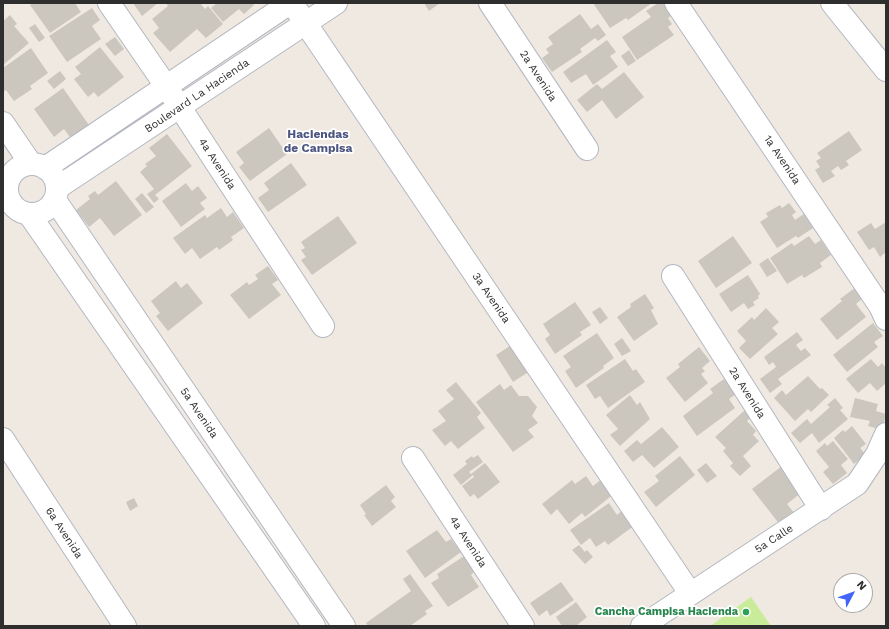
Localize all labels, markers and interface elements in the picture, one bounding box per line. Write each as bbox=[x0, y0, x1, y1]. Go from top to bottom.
street label: 2a Avenida bbox=[517, 48, 559, 104]
street label: Boulevard La Hacienda bbox=[142, 56, 252, 136]
district label: Haciendas de Campisa bbox=[284, 127, 352, 155]
street label: 1a Avenida bbox=[761, 133, 803, 187]
street label: 4a Avenida bbox=[196, 136, 238, 192]
street label: 3a Avenida bbox=[469, 270, 513, 326]
street label: 2a Avenida bbox=[726, 365, 768, 421]
street label: 5a Avenida bbox=[177, 385, 221, 441]
street label: 6a Avenida bbox=[43, 505, 85, 561]
street label: 4a Avenida bbox=[447, 514, 489, 570]
street label: 5a Calle bbox=[752, 522, 796, 556]
north arrow bbox=[833, 573, 873, 613]
text: N bbox=[854, 578, 869, 593]
place label: Cancha Campisa Hacienda bbox=[595, 605, 738, 619]
marker: Cancha Campisa Hacienda bbox=[741, 607, 751, 617]

